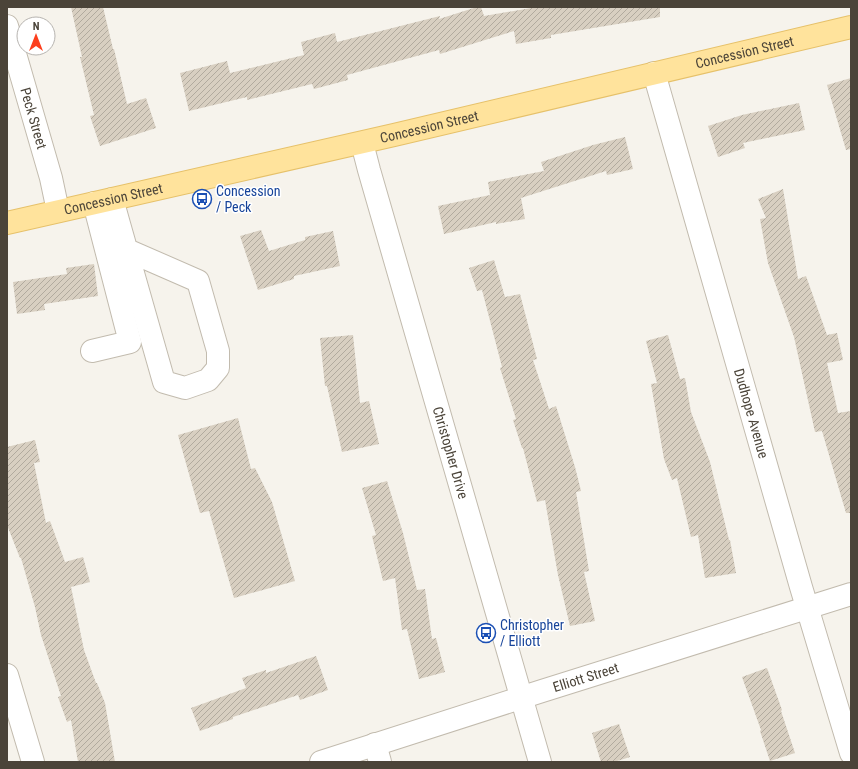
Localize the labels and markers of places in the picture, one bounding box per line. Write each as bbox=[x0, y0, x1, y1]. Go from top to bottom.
place label: Concession / Peck bbox=[216, 183, 281, 215]
bus stop icon: Concession / Peck bbox=[191, 188, 213, 210]
place label: Christopher / Elliott bbox=[500, 617, 564, 649]
bus stop icon: Christopher / Elliott bbox=[475, 622, 497, 644]

